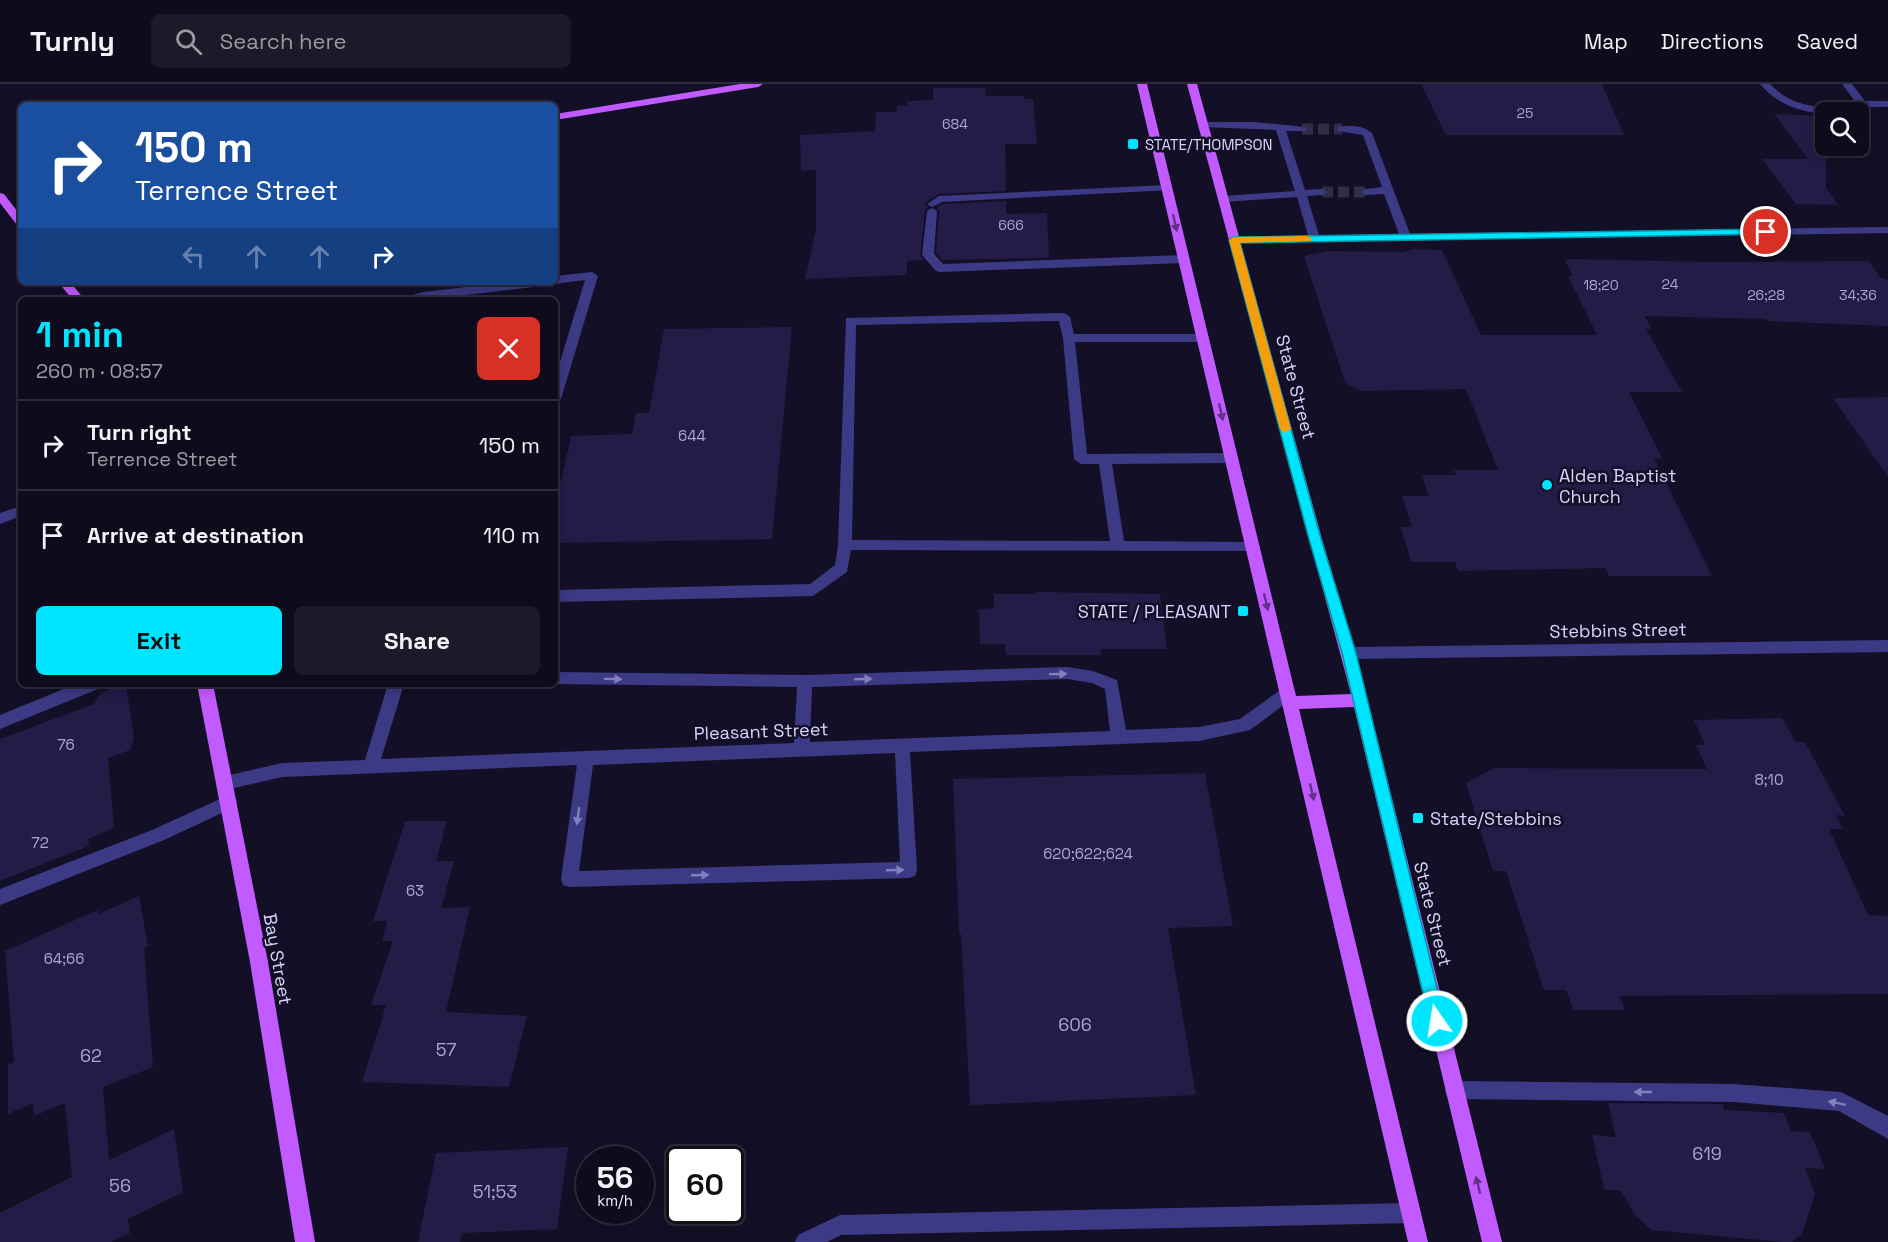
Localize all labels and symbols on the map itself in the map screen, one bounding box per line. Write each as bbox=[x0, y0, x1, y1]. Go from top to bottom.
house number: 25 bbox=[1517, 104, 1533, 122]
house number: 684 bbox=[942, 115, 968, 133]
place label: STATE/THOMPSON bbox=[1145, 135, 1273, 154]
marker: STATE/THOMPSON bbox=[1126, 137, 1140, 151]
pin bbox=[1740, 206, 1791, 257]
one-way arrow bbox=[1171, 213, 1180, 232]
house number: 666 bbox=[998, 216, 1024, 234]
house number: 24 bbox=[1662, 275, 1679, 293]
house number: 18;20 bbox=[1583, 276, 1619, 294]
house number: 26;28 bbox=[1747, 286, 1785, 304]
house number: 34;36 bbox=[1839, 286, 1877, 304]
street label: State Street bbox=[1271, 332, 1321, 442]
one-way arrow bbox=[1216, 403, 1226, 422]
house number: 644 bbox=[678, 426, 706, 445]
place label: Alden Baptist Church bbox=[1559, 464, 1676, 508]
marker: Alden Baptist Church bbox=[1540, 478, 1554, 492]
one-way arrow bbox=[1262, 593, 1272, 611]
place label: STATE / PLEASANT bbox=[1078, 600, 1231, 623]
marker: STATE / PLEASANT bbox=[1236, 604, 1250, 618]
street label: Stebbins Street bbox=[1549, 617, 1687, 643]
one-way arrow bbox=[1049, 669, 1068, 678]
one-way arrow bbox=[604, 674, 623, 684]
one-way arrow bbox=[854, 674, 873, 684]
street label: Pleasant Street bbox=[693, 717, 829, 745]
house number: 76 bbox=[57, 735, 75, 754]
house number: 8;10 bbox=[1754, 770, 1784, 789]
one-way arrow bbox=[1307, 782, 1317, 801]
one-way arrow bbox=[573, 806, 582, 825]
place label: State/Stebbins bbox=[1430, 807, 1562, 830]
marker: State/Stebbins bbox=[1411, 811, 1425, 825]
house number: 72 bbox=[31, 833, 49, 852]
house number: 620;622;624 bbox=[1043, 844, 1133, 863]
street label: State Street bbox=[1409, 859, 1457, 969]
one-way arrow bbox=[885, 866, 904, 875]
one-way arrow bbox=[690, 871, 709, 880]
house number: 63 bbox=[406, 881, 424, 900]
street label: Bay Street bbox=[259, 911, 297, 1007]
house number: 64;66 bbox=[44, 949, 84, 968]
position arrow bbox=[1405, 989, 1469, 1053]
house number: 606 bbox=[1058, 1013, 1092, 1036]
house number: 57 bbox=[436, 1038, 456, 1061]
house number: 62 bbox=[80, 1044, 102, 1067]
one-way arrow bbox=[1634, 1087, 1653, 1097]
one-way arrow bbox=[1828, 1097, 1847, 1107]
house number: 619 bbox=[1692, 1142, 1722, 1165]
speed limit sign: 60 bbox=[666, 1146, 744, 1224]
house number: 56 bbox=[109, 1174, 131, 1197]
one-way arrow bbox=[1472, 1176, 1482, 1194]
house number: 51;53 bbox=[473, 1180, 517, 1203]

